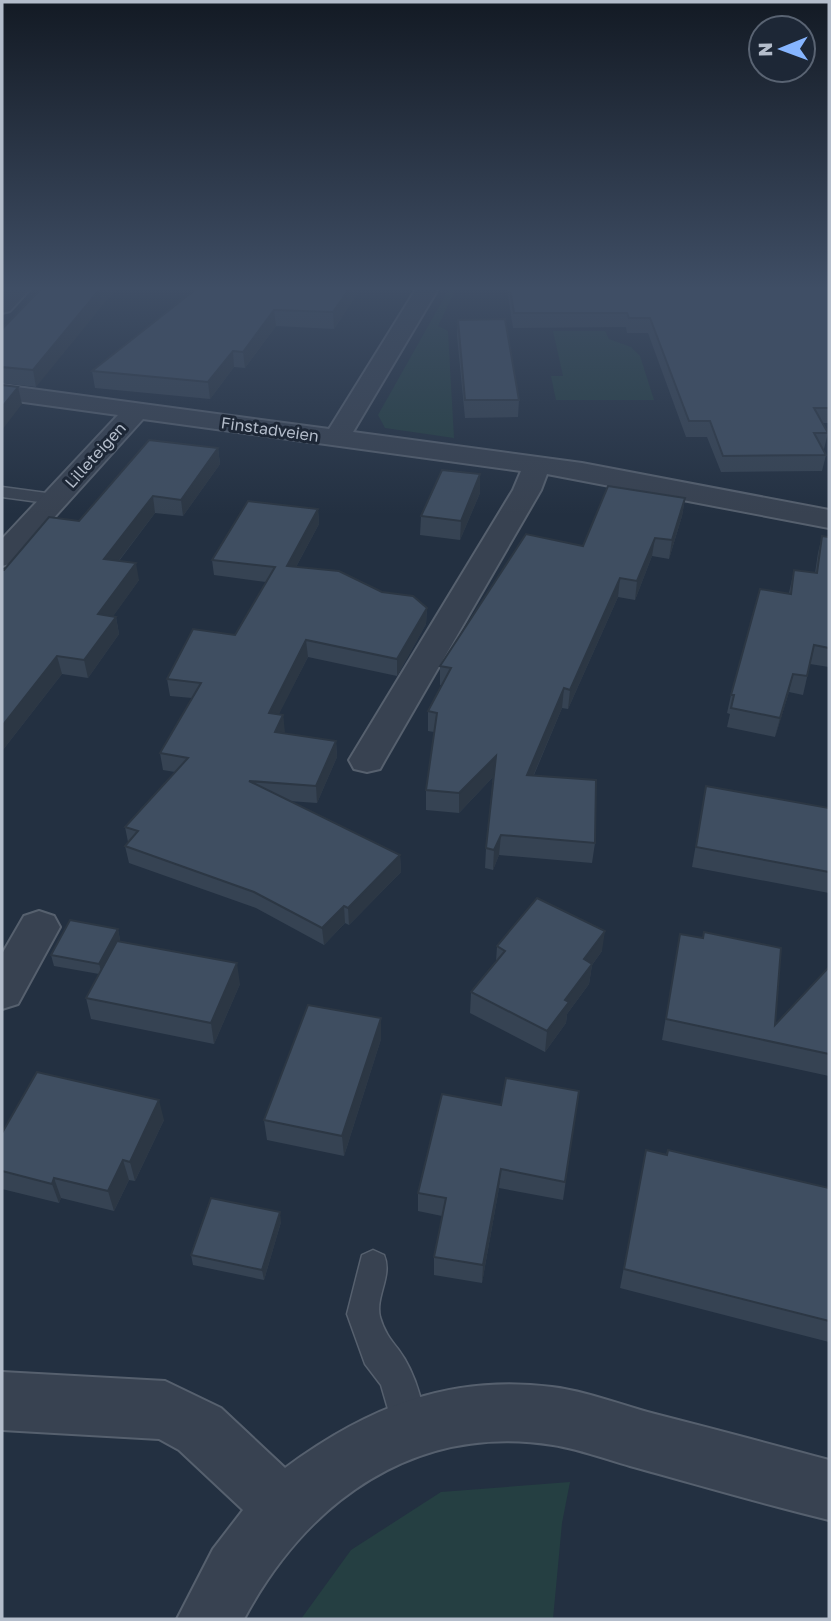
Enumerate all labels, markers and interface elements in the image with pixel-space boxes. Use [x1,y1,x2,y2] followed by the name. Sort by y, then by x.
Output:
[747,14,817,84] north arrow
[753,42,776,57] text: N
[220,412,320,446] street label: Finstadveien
[60,418,130,492] street label: Lilleteigen

